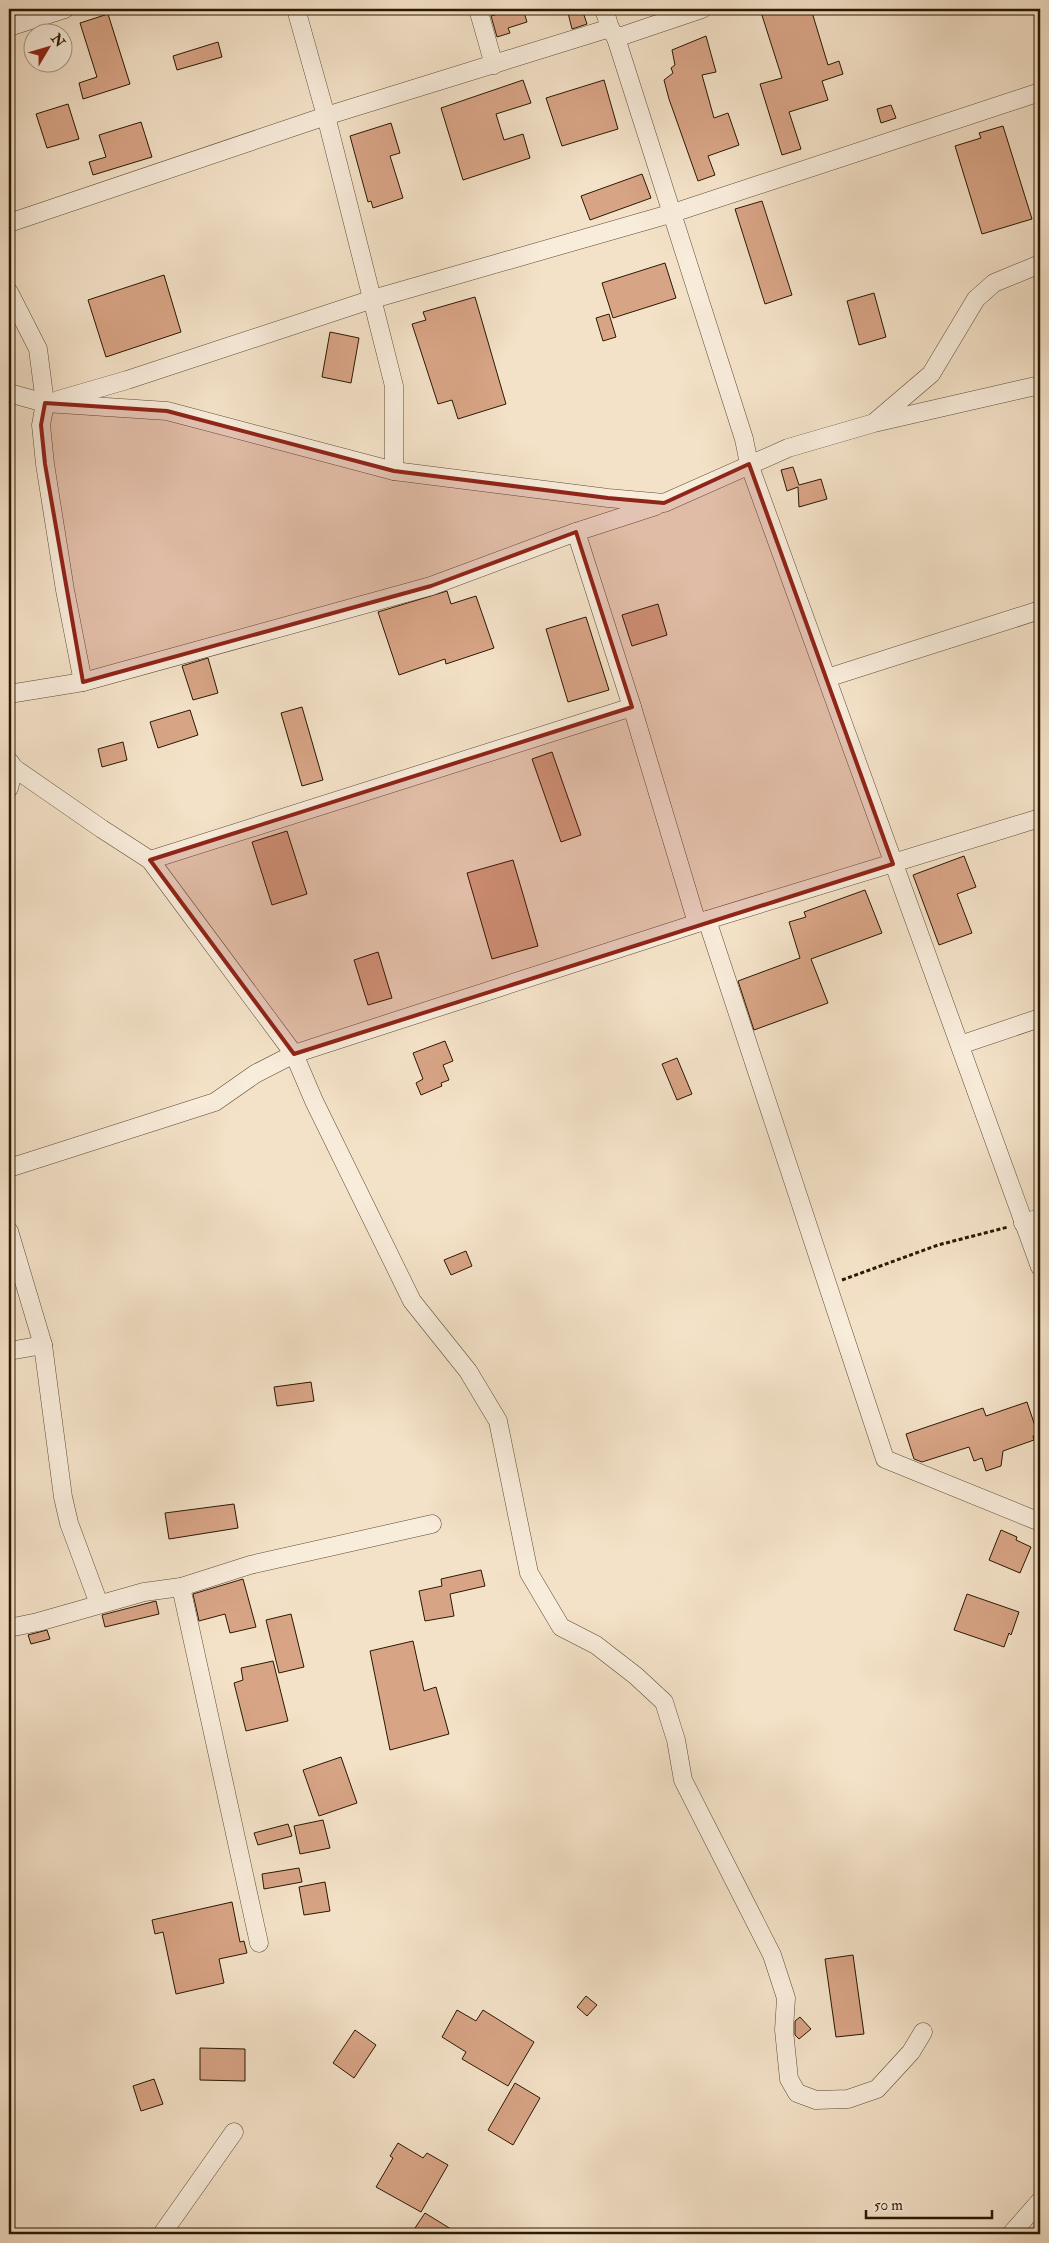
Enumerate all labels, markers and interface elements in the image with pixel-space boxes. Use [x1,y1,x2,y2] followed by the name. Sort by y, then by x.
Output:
[22,22,72,72] north arrow
[47,29,69,51] text: N
[866,2188,993,2220] scale bar
[874,2196,903,2215] text: 50 m

